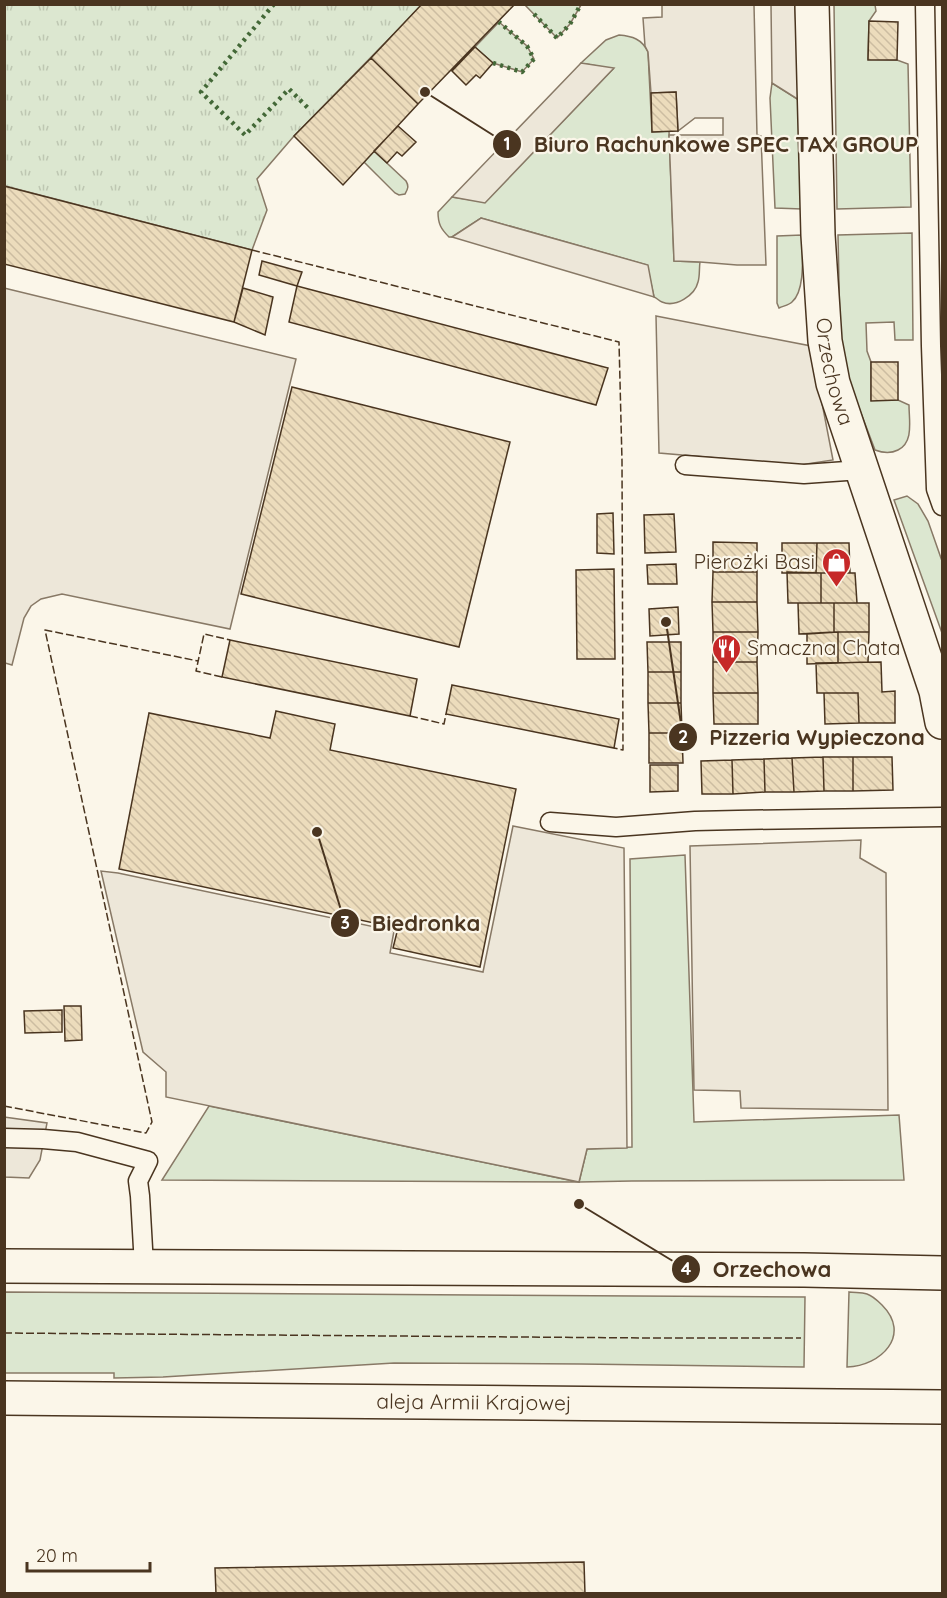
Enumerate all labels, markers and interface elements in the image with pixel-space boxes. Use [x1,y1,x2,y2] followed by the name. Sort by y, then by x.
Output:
[492,124,930,164] callout: Biuro Rachunkowe SPEC TAX GROUP
[534,130,918,158] text: Biuro Rachunkowe SPEC TAX GROUP
[503,132,511,155] text: 1
[811,317,860,429] street label: Orzechowa
[820,546,852,588] shop icon: Pierożki Basi
[694,548,815,574] place label: Pierożki Basi
[710,632,742,674] restaurant icon: Smaczna Chata
[747,634,900,660] place label: Smaczna Chata
[668,717,937,757] callout: Pizzeria Wypieczona
[709,723,925,751] text: Pizzeria Wypieczona
[678,725,688,748] text: 2
[330,903,492,943] callout: Biedronka
[372,909,480,937] text: Biedronka
[340,911,350,934] text: 3
[671,1249,843,1289] callout: Orzechowa
[713,1255,831,1283] text: Orzechowa
[681,1257,692,1280] text: 4
[376,1388,572,1415] street label: aleja Armii Krajowej
[27,1535,150,1573] scale bar
[36,1544,78,1567] text: 20 m

